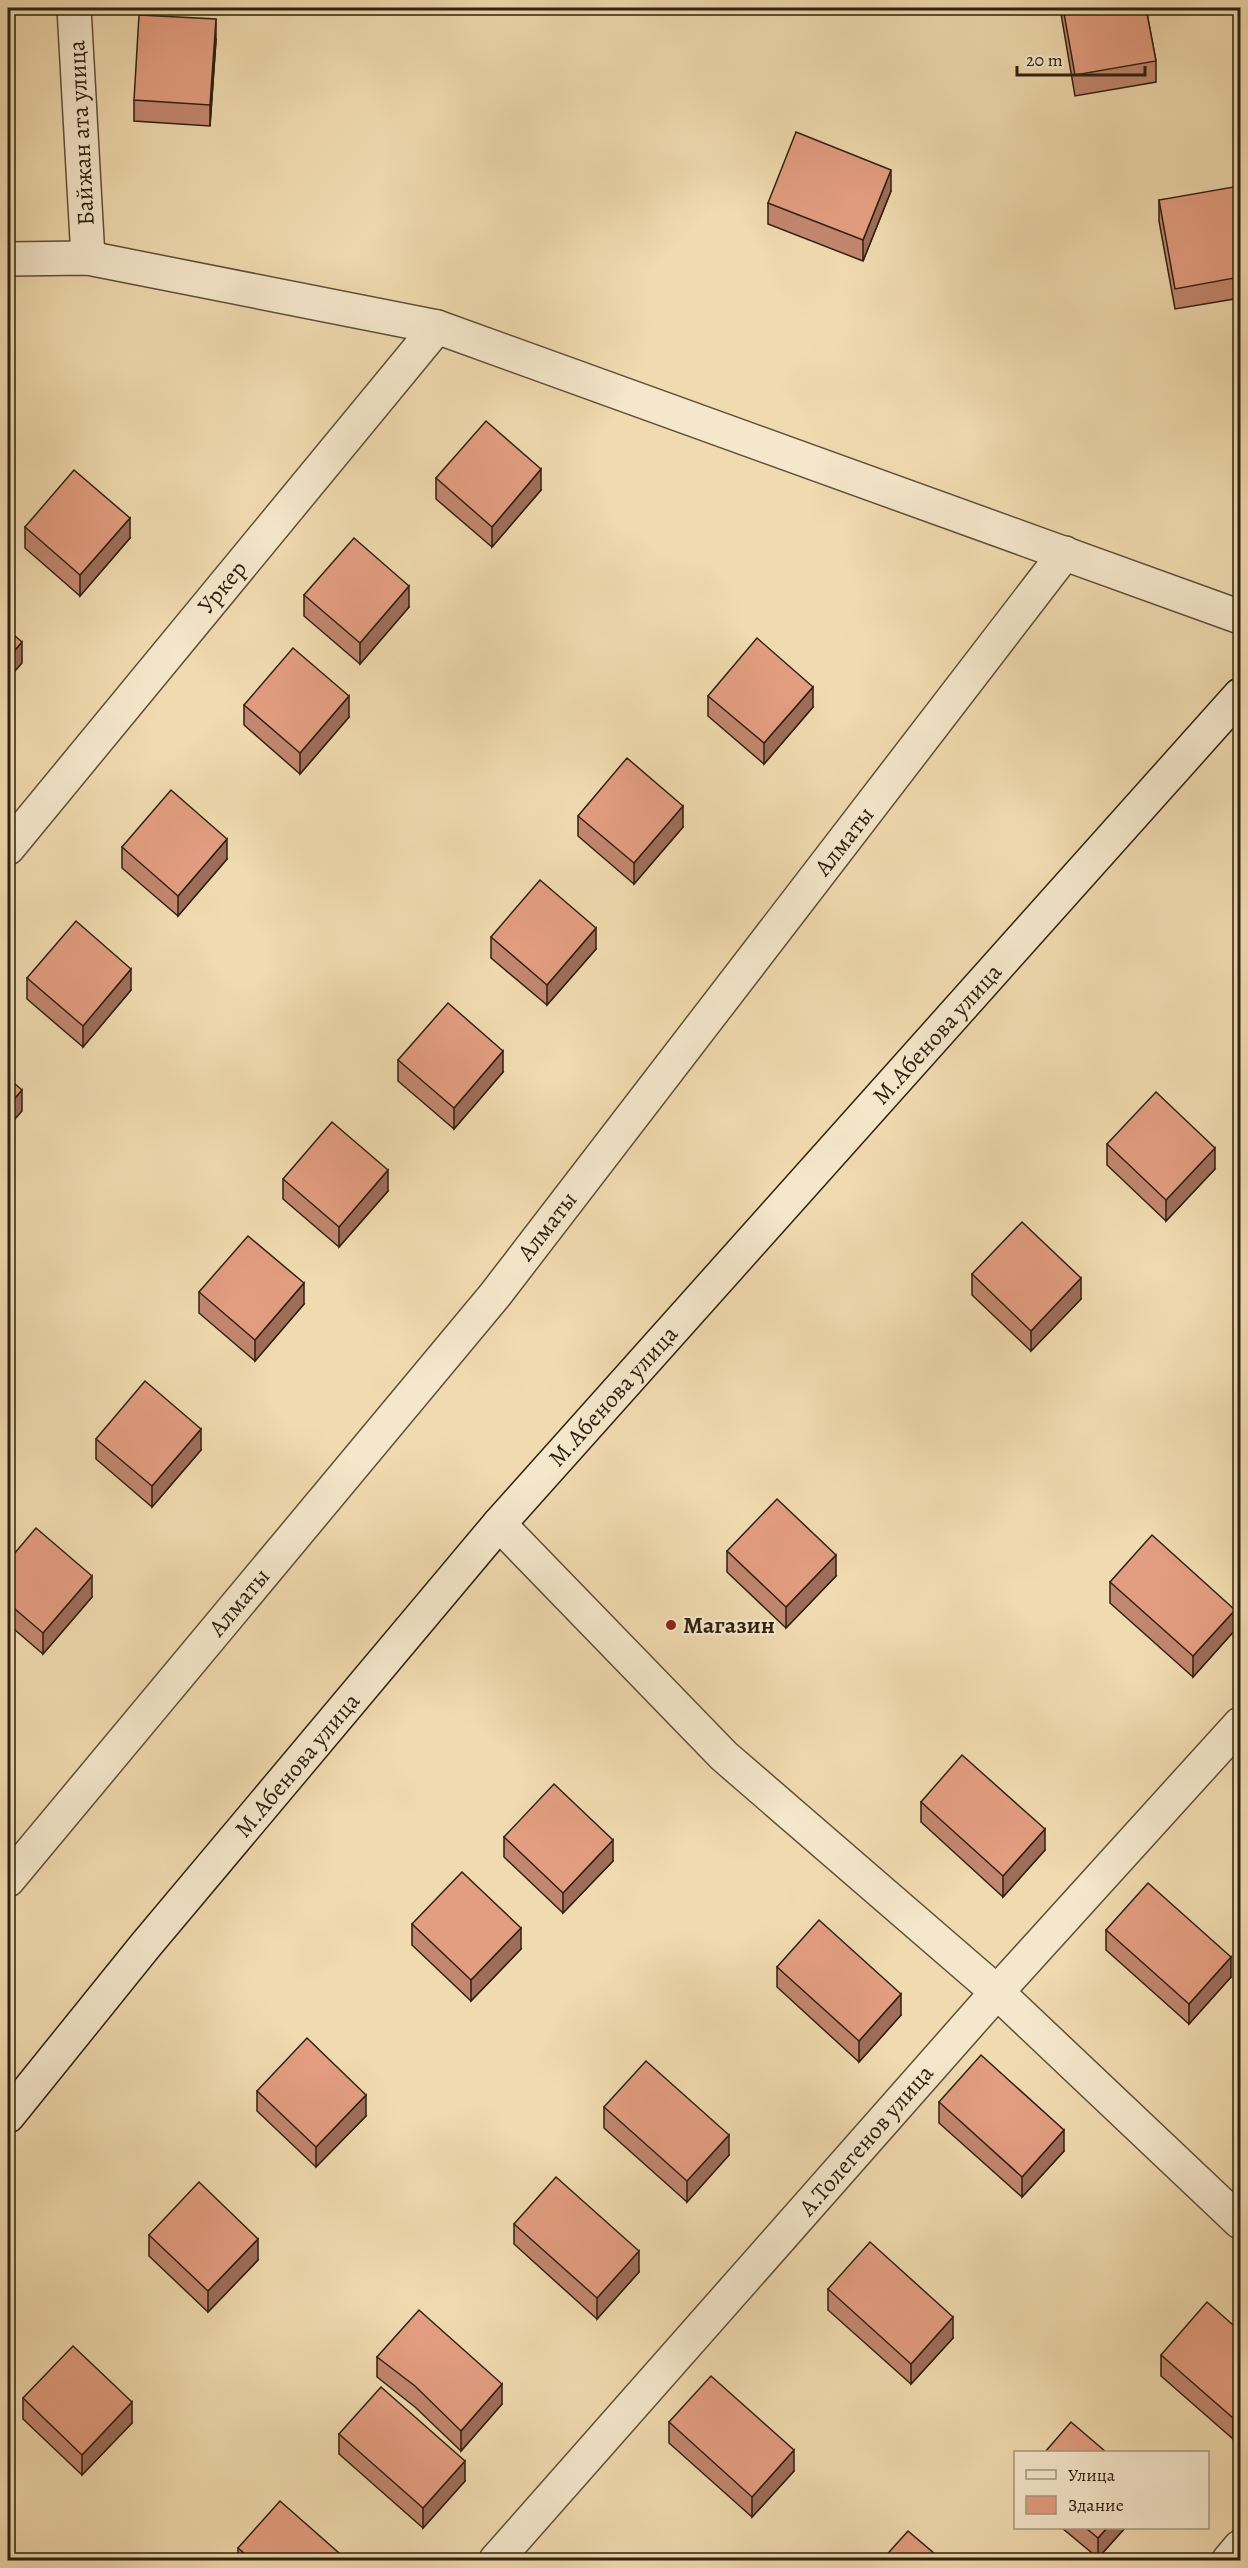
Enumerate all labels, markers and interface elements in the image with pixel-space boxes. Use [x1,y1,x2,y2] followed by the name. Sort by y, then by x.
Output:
[60,39,102,227] street label: Байжан ата улица
[1017,39,1144,77] scale bar
[1026,48,1063,72] text: 20 m
[190,553,254,621] street label: Уркер
[806,800,881,883] street label: Алматы
[865,957,1009,1111] street label: М.Абенова улица
[509,1185,584,1268] street label: Алматы
[541,1319,685,1473] street label: М.Абенова улица
[200,1561,277,1644] street label: Алматы
[683,1609,775,1641] place label: Магазин
[664,1618,678,1632] marker: Магазин
[227,1686,367,1844] street label: М.Абенова улица
[791,2058,941,2223] street label: А.Толегенов улица
[1014,2451,1209,2529] legend
[1068,2463,1116,2487] text: Улица
[1068,2493,1124,2517] text: Здание

